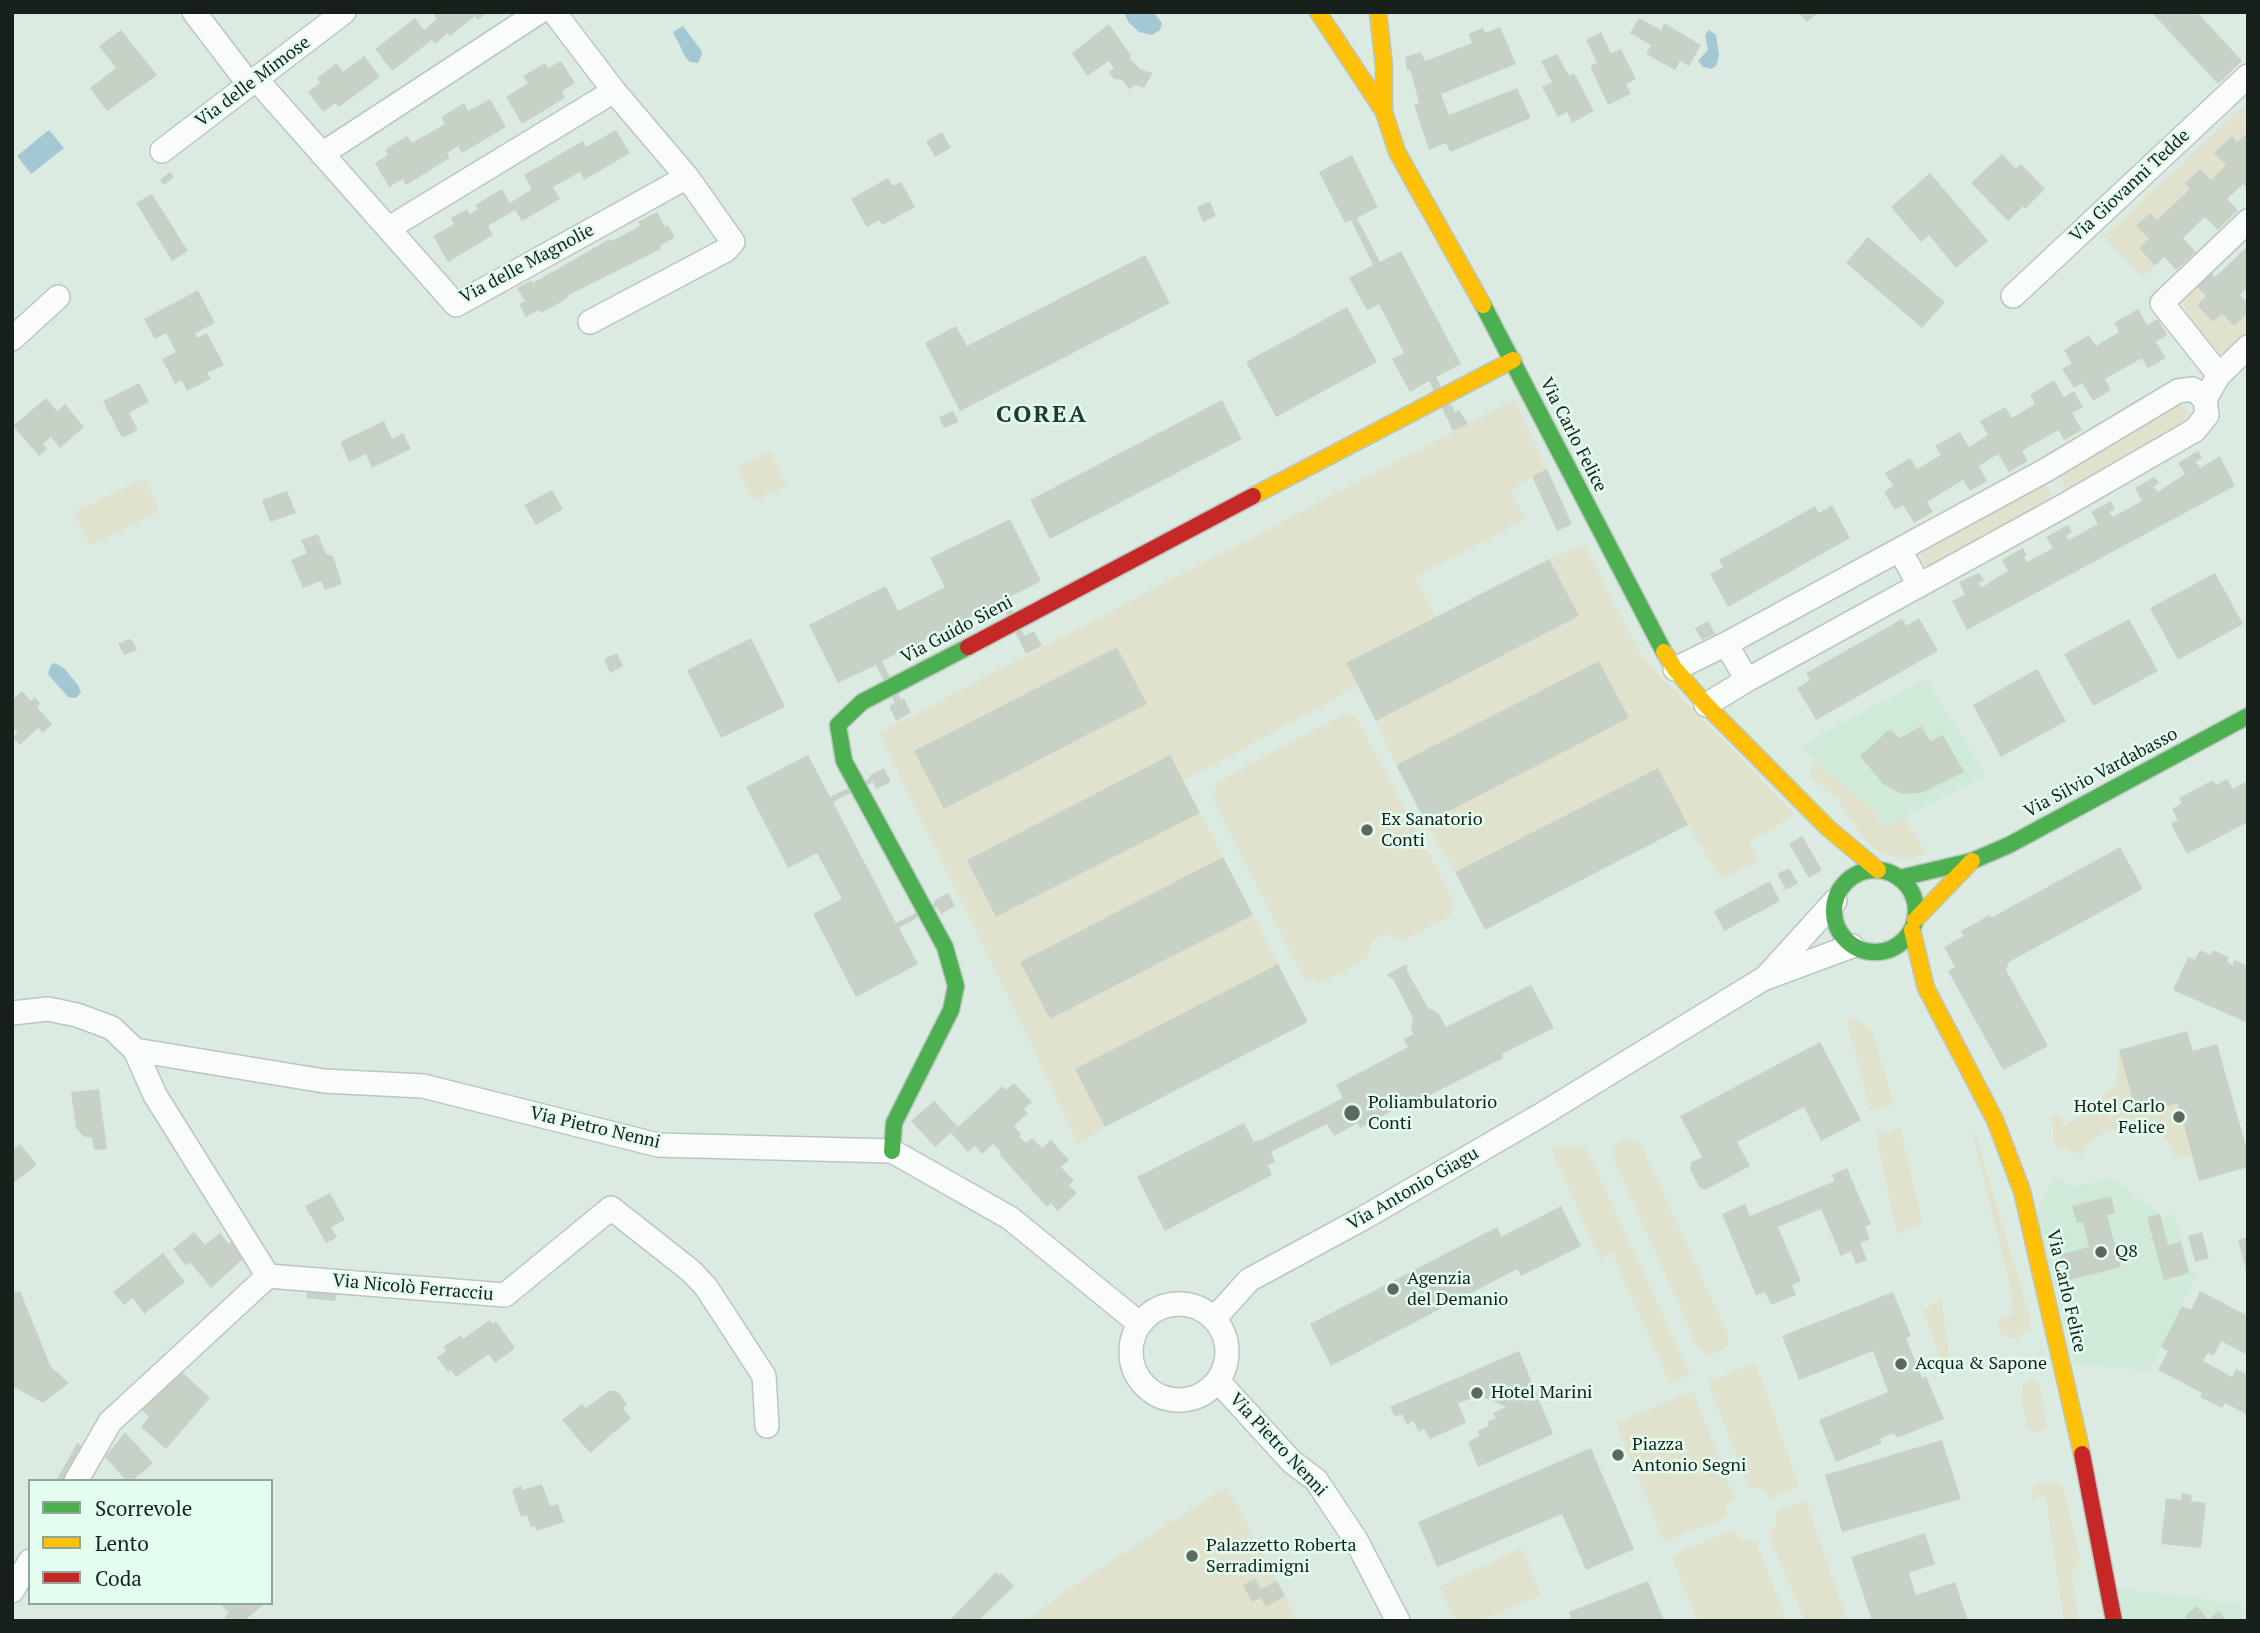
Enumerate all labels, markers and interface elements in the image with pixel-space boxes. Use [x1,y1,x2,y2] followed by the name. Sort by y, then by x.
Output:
[191,32,315,132] street label: Via delle Mimose
[2066,125,2194,247] street label: Via Giovanni Tedde
[456,219,598,309] street label: Via delle Magnolie
[1535,374,1611,496] street label: Via Carlo Felice
[997,401,1087,429] district label: COREA
[897,591,1017,669] street label: Via Guido Sieni
[2020,723,2182,823] street label: Via Silvio Vardabasso
[1381,809,1483,852] place label: Ex Sanatorio Conti
[1359,822,1375,838] marker: Ex Sanatorio Conti
[1368,1092,1497,1134] place label: Poliambulatorio Conti
[2074,1096,2165,1138] place label: Hotel Carlo Felice
[528,1102,662,1154] street label: Via Pietro Nenni
[1342,1103,1362,1123] marker: Poliambulatorio Conti
[2171,1109,2187,1125] marker: Hotel Carlo Felice
[1344,1143,1482,1235] street label: Via Antonio Giagu
[2041,1228,2091,1354] street label: Via Carlo Felice
[2115,1241,2138,1263] place label: Q8
[2093,1244,2109,1260] marker: Q8
[1407,1268,1508,1310] place label: Agenzia del Demanio
[332,1270,494,1306] street label: Via Nicolò Ferracciu
[1385,1281,1401,1297] marker: Agenzia del Demanio
[1915,1353,2047,1375] place label: Acqua & Sapone
[1893,1356,1909,1372] marker: Acqua & Sapone
[1491,1382,1593,1404] place label: Hotel Marini
[1469,1385,1485,1401] marker: Hotel Marini
[1225,1389,1331,1501] street label: Via Pietro Nenni
[1632,1434,1746,1476] place label: Piazza Antonio Segni
[1610,1447,1626,1463] marker: Piazza Antonio Segni
[28,1479,273,1605] legend
[95,1494,192,1522] text: Scorrevole
[95,1529,149,1557] text: Lento
[1206,1535,1357,1578] place label: Palazzetto Roberta Serradimigni
[1184,1548,1200,1564] marker: Palazzetto Roberta Serradimigni
[95,1564,142,1592] text: Coda

